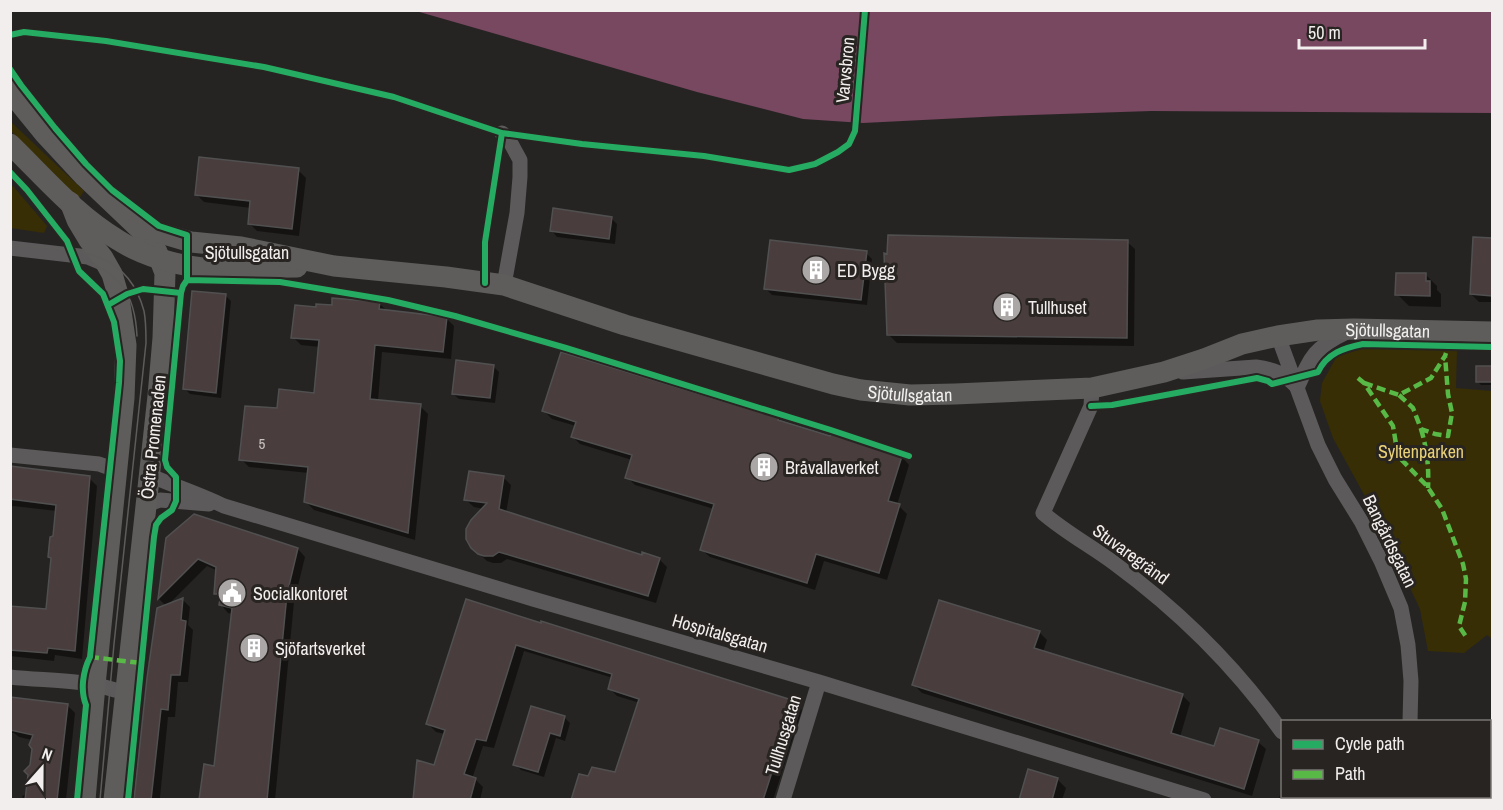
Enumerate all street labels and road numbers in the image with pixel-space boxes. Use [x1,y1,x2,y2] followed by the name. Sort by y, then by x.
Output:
[830,36,860,104] street label: Varvsbron
[205,240,289,265] street label: Sjötullsgatan
[1345,316,1430,343] street label: Sjötullsgatan
[134,374,172,500] street label: Östra Promenaden
[867,378,952,408] street label: Sjötullsgatan
[1357,491,1423,591] street label: Bangårdsgatan
[1088,518,1174,590] street label: Stuvaregränd
[669,607,771,659] street label: Hospitalsgatan
[759,692,807,778] street label: Tullhusgatan

